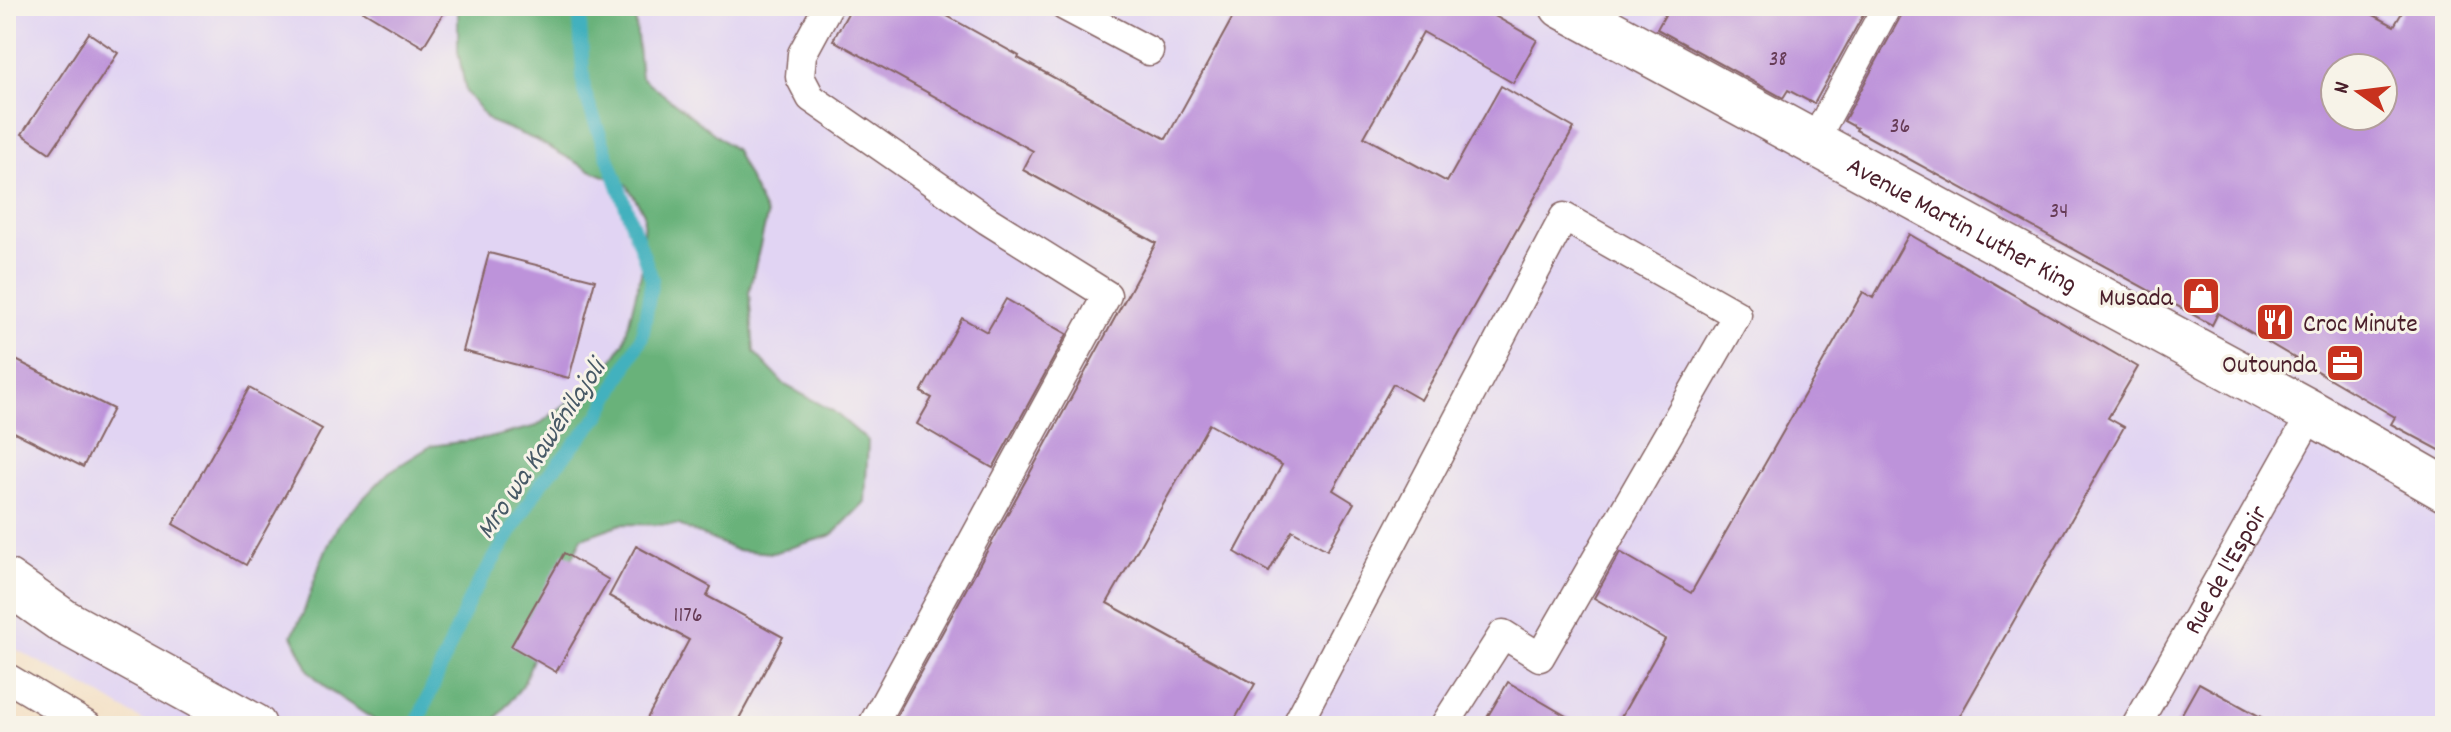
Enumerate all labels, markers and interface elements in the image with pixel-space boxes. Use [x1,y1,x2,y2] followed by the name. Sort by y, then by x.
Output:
[1769,45,1787,76] house number: 38
[2319,52,2399,132] north arrow
[2327,79,2359,97] text: N
[1890,112,1910,143] house number: 36
[1839,149,2083,304] street label: Avenue Martin Luther King
[2050,197,2068,228] house number: 34
[2180,275,2222,317] shop icon: Musada
[2099,281,2174,318] place label: Musada
[2254,301,2296,343] restaurant icon: Croc Minute
[2303,307,2418,344] place label: Croc Minute
[2324,342,2366,384] office icon: Outounda
[2222,348,2318,385] place label: Outounda
[468,350,620,549] water label: Mro wa Kawénilajoli
[2176,499,2279,642] street label: Rue de l'Espoir
[674,601,702,632] house number: 1176

